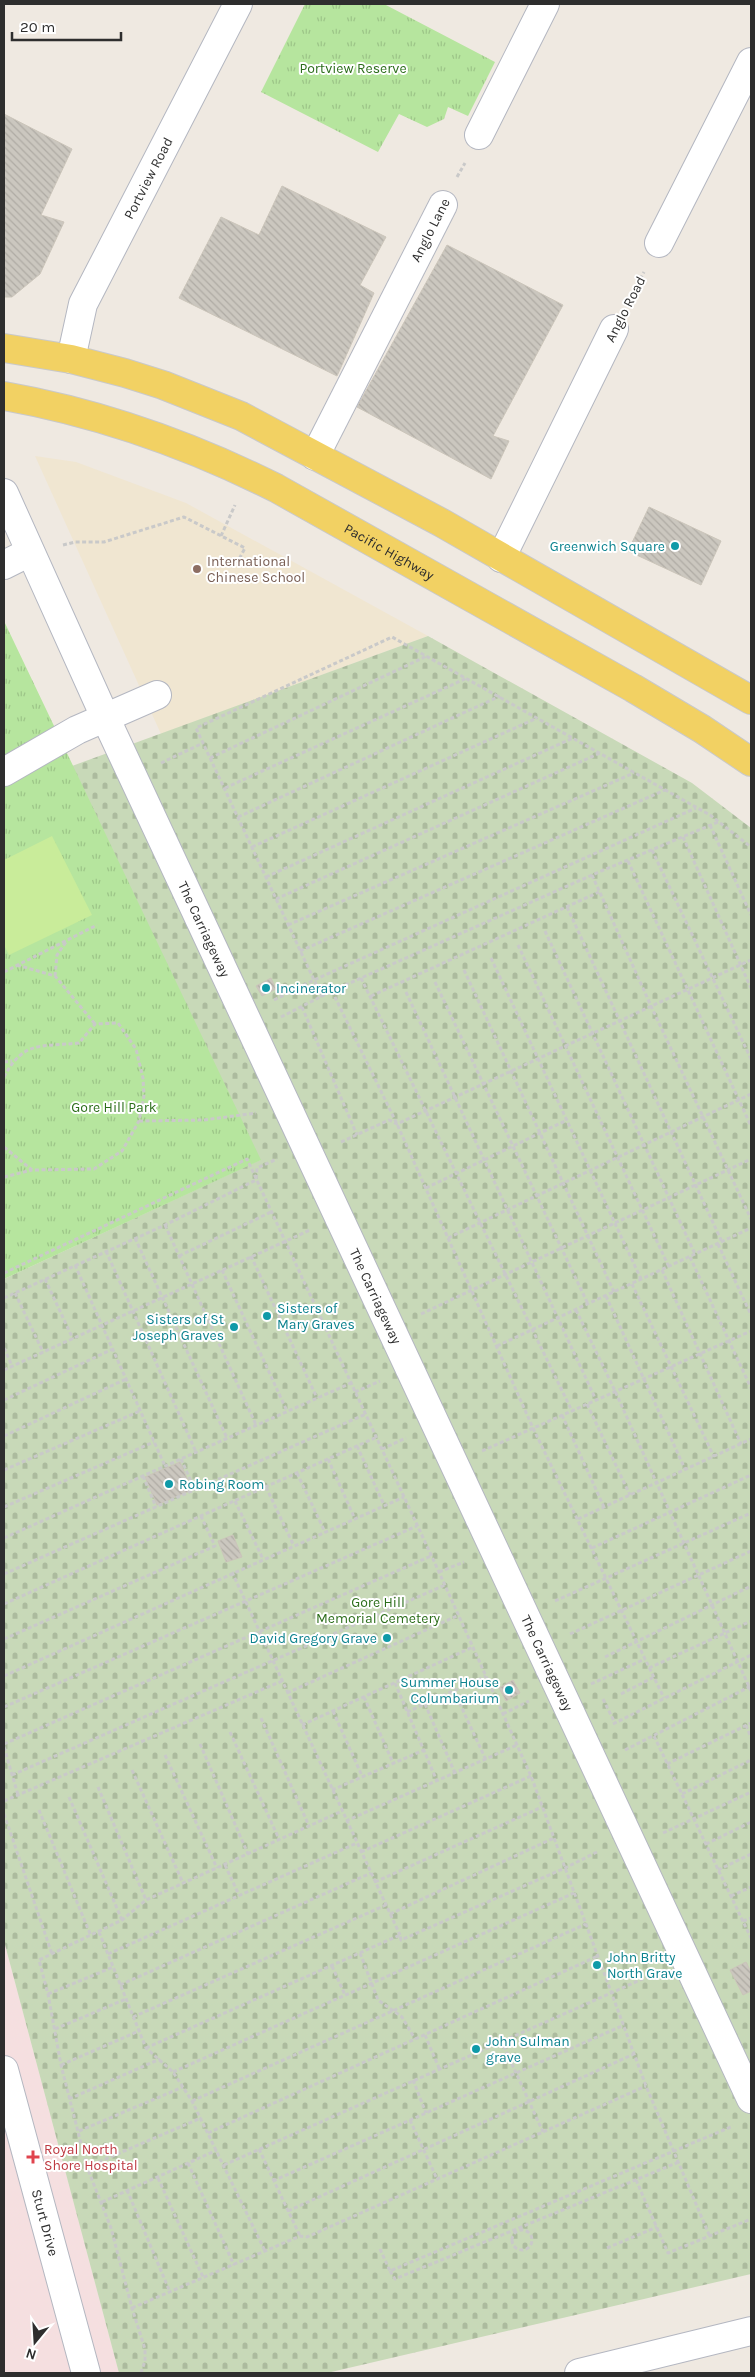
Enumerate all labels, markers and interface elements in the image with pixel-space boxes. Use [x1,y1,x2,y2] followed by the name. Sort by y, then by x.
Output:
[12,10,121,42] scale bar
[20,18,55,36] text: 20 m
[299,60,407,77] park label: Portview Reserve
[120,134,177,222] street label: Portview Road
[407,196,454,265] street label: Anglo Lane
[602,274,649,345] street label: Anglo Road
[341,520,438,584] street label: Pacific Highway
[550,538,665,555] place label: Greenwich Square
[669,540,681,552] marker: Greenwich Square
[207,553,305,586] place label: International Chinese School
[191,563,203,575] marker: International Chinese School
[174,879,234,981] street label: The Carriageway
[276,980,347,997] place label: Incinerator
[260,982,272,994] marker: Incinerator
[71,1099,157,1116] park label: Gore Hill Park
[346,1246,405,1347] street label: The Carriageway
[277,1300,355,1333] place label: Sisters of Mary Graves
[261,1310,273,1322] marker: Sisters of Mary Graves
[133,1311,224,1344] place label: Sisters of St Joseph Graves
[228,1321,240,1333] marker: Sisters of St Joseph Graves
[179,1476,264,1493] place label: Robing Room
[163,1478,175,1490] marker: Robing Room
[316,1594,441,1627] park label: Gore Hill Memorial Cemetery
[517,1613,577,1714] street label: The Carriageway
[249,1630,377,1647] place label: David Gregory Grave
[381,1632,393,1644] marker: David Gregory Grave
[400,1674,499,1707] place label: Summer House Columbarium
[503,1684,515,1696] marker: Summer House Columbarium
[607,1949,682,1982] place label: John Britty North Grave
[591,1959,603,1971] marker: John Britty North Grave
[486,2033,570,2066] place label: John Sulman grave
[470,2043,482,2055] marker: John Sulman grave
[44,2141,138,2174] place label: Royal North Shore Hospital
[26,2150,40,2164] marker: Royal North Shore Hospital
[28,2187,62,2258] street label: Sturt Drive
[10,2317,60,2367] north arrow
[24,2344,39,2364] text: N

